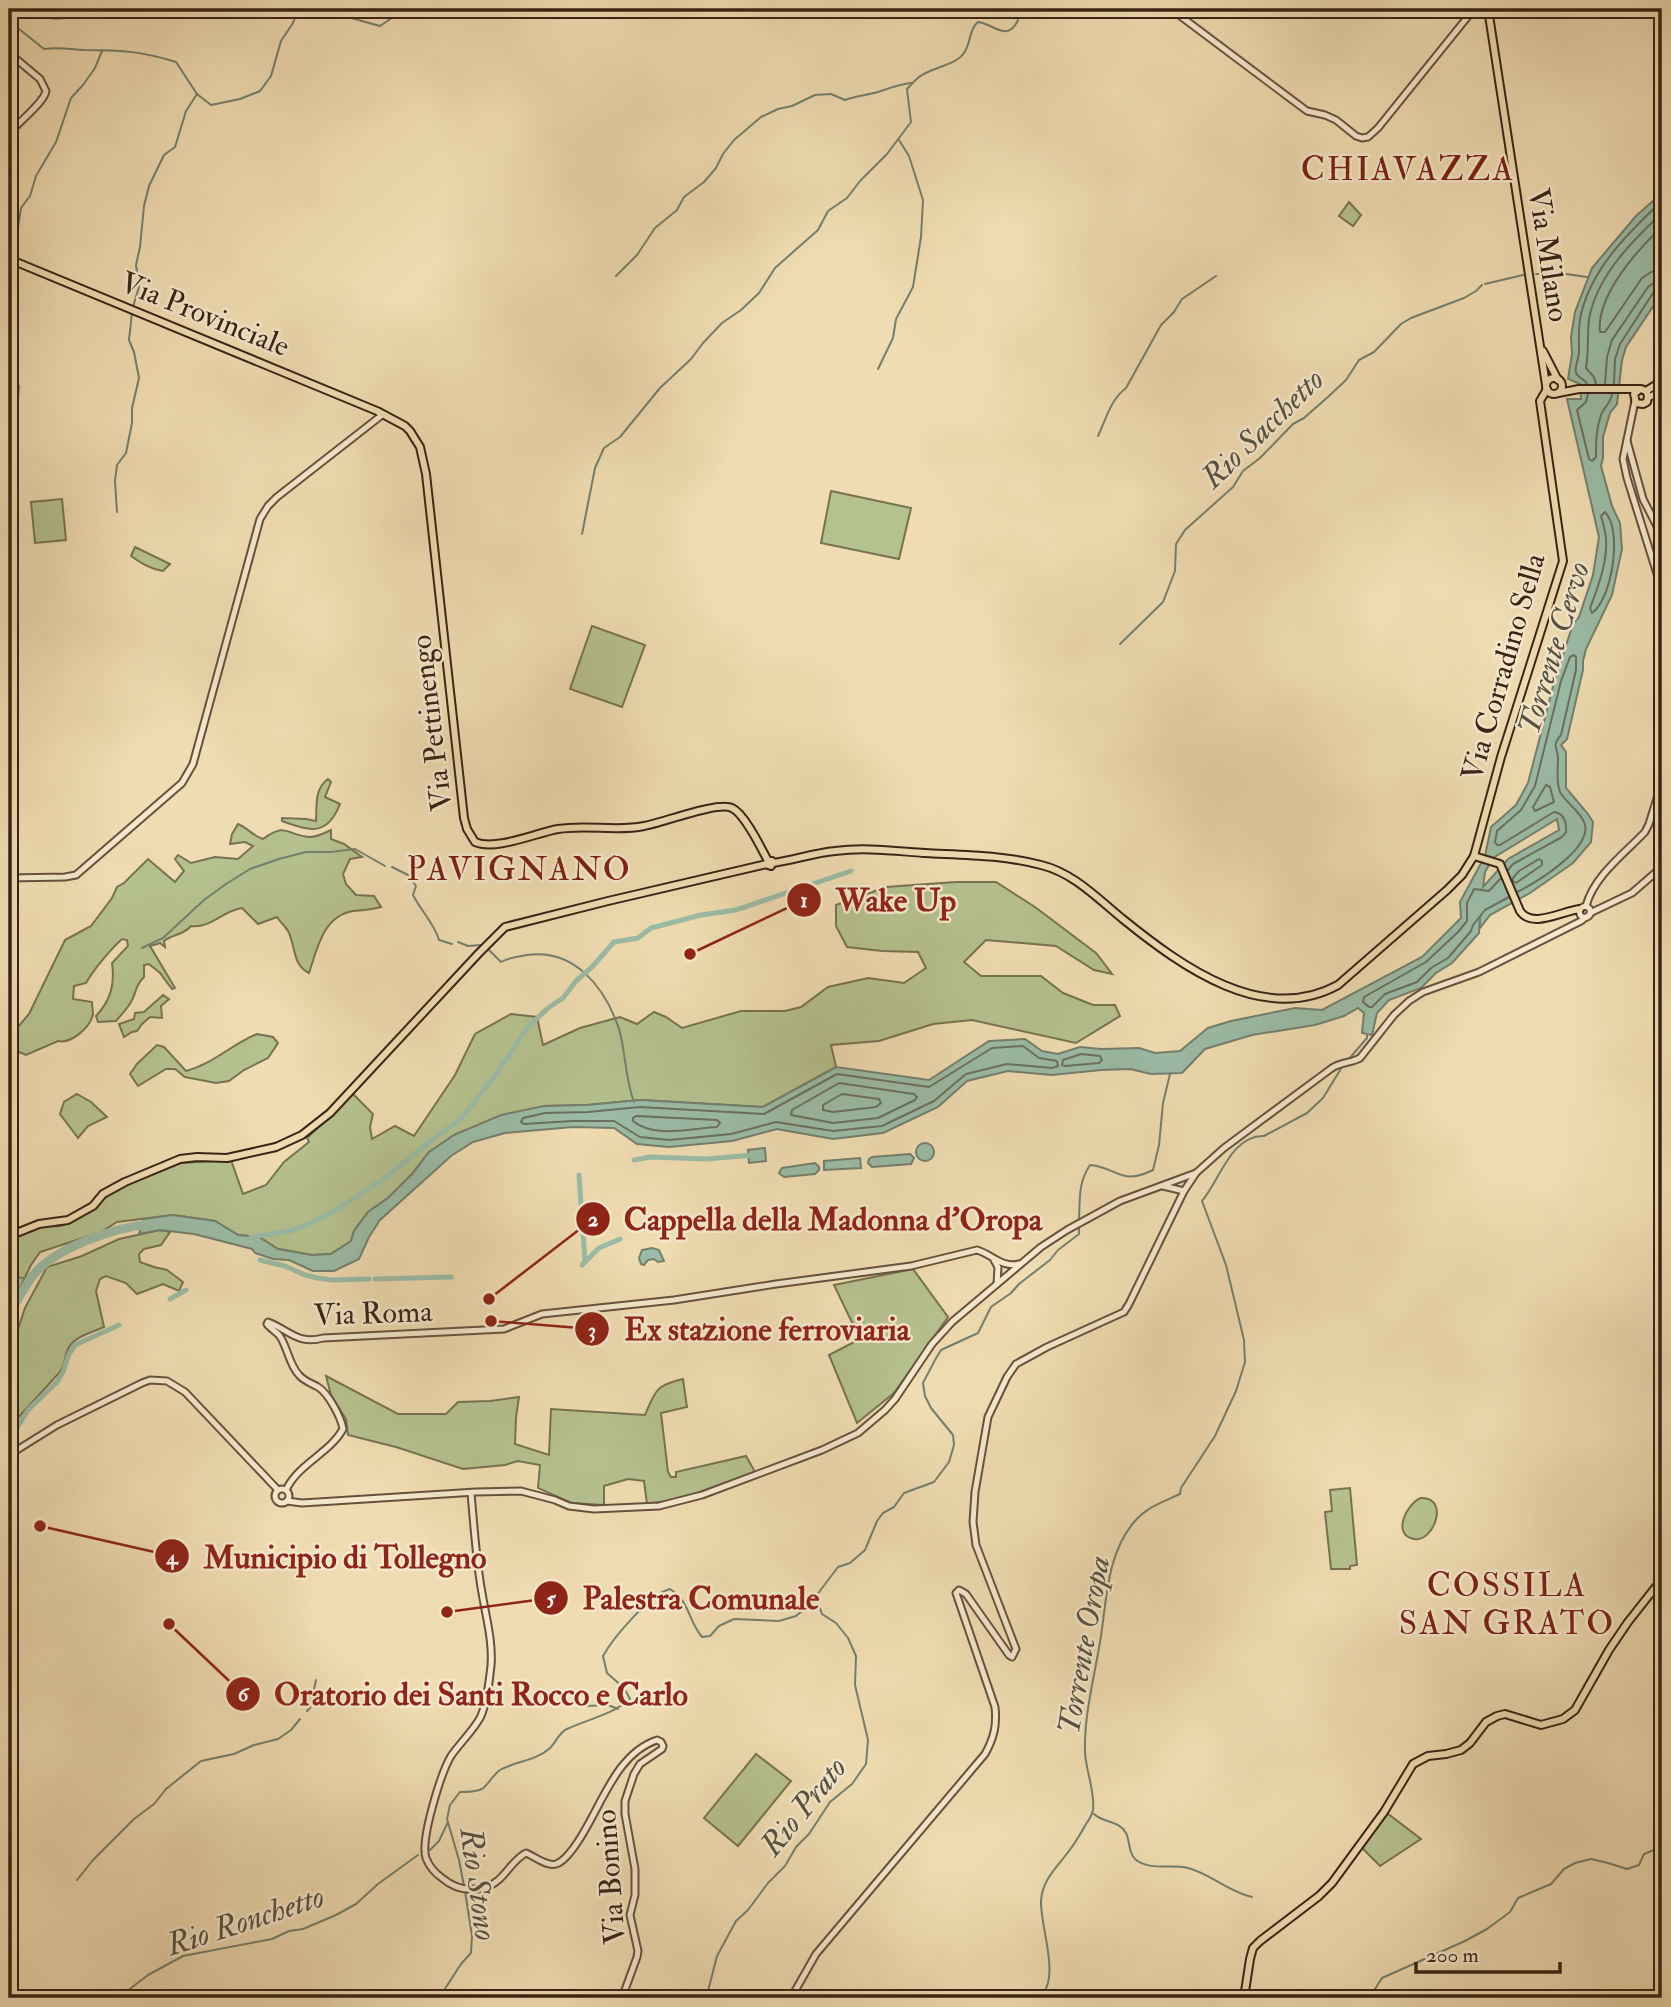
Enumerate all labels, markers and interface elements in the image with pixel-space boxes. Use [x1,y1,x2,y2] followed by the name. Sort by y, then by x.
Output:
[1301,149,1515,190] district label: CHIAVAZZA
[1520,186,1577,324] street label: Via Milano
[115,264,295,365] street label: Via Provinciale
[1192,360,1333,498] water label: Rio Sacchetto
[1453,549,1554,785] street label: Via Corradino Sella
[1509,557,1599,739] water label: Torrente Cervo
[402,633,461,813] street label: Via Pettinengo
[406,849,632,890] district label: PAVIGNANO
[786,873,970,926] callout: Wake Up
[835,881,956,921] text: Wake Up
[800,887,808,914] text: 1
[575,1192,1057,1245] callout: Cappella della Madonna d'Oropa
[624,1200,1043,1240] text: Cappella della Madonna d'Oropa
[588,1206,599,1233] text: 2
[313,1293,434,1334] street label: Via Roma
[575,1303,924,1356] callout: Ex stazione ferroviaria
[624,1310,911,1350] text: Ex stazione ferroviaria
[588,1317,596,1344] text: 3
[154,1530,500,1583] callout: Municipio di Tollegno
[203,1538,486,1578] text: Municipio di Tollegno
[165,1544,179,1571] text: 4
[1049,1553,1119,1737] water label: Torrente Oropa
[1399,1565,1615,1644] district label: COSSILA SAN GRATO
[534,1571,834,1624] callout: Palestra Comunale
[583,1579,820,1619] text: Palestra Comunale
[546,1585,556,1612] text: 5
[225,1667,702,1720] callout: Oratorio dei Santi Rocco e Carlo
[274,1675,688,1715] text: Oratorio dei Santi Rocco e Carlo
[238,1681,250,1708] text: 6
[751,1749,856,1865] water label: Rio Prato
[587,1808,634,1946] street label: Via Bonino
[450,1824,506,1943] water label: Rio Stono
[161,1877,329,1965] water label: Rio Ronchetto
[1416,1930,1559,1974] scale bar
[1426,1942,1479,1969] text: 200 m

